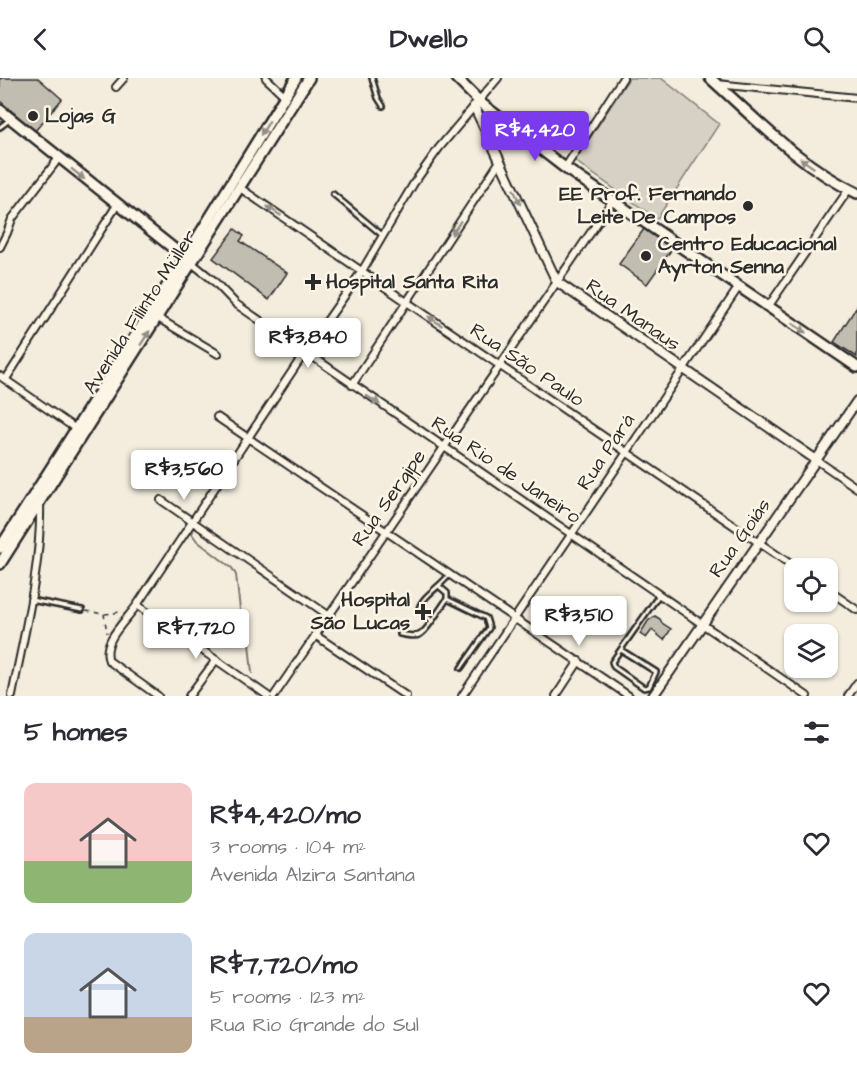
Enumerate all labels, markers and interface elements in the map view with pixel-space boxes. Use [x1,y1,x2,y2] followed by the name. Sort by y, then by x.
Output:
[390,20,467,58] text: Dwello
[24,23,57,56] icon: back
[800,23,833,56] icon: search
[45,102,116,130] place label: Lojas G
[26,109,40,123] marker: Lojas G
[480,111,590,162] pin: R$4,420
[495,116,575,144] text: R$4,420
[260,119,271,136] one-way arrow
[799,158,815,169] one-way arrow
[70,167,86,180] one-way arrow
[559,180,737,231] place label: EE Prof. Fernando Leite De Campos
[512,188,521,205] one-way arrow
[741,199,755,213] marker: EE Prof. Fernando Leite De Campos
[266,205,282,217] one-way arrow
[451,220,462,236] one-way arrow
[76,224,204,400] street label: Avenida Filinto Müller
[658,230,837,282] place label: Centro Educacional Ayrton Senna
[639,249,653,263] marker: Centro Educacional Ayrton Senna
[326,268,499,296] place label: Hospital Santa Rita
[580,272,686,358] street label: Rua Manaus
[304,273,322,291] marker: Hospital Santa Rita
[427,315,443,327] one-way arrow
[464,316,590,414] street label: Rua São Paulo
[253,318,363,369] pin: R$3,840
[269,323,347,351] text: R$3,840
[791,323,807,334] one-way arrow
[139,330,150,346] one-way arrow
[364,394,380,406] one-way arrow
[570,408,642,496] street label: Rua Pará
[426,409,586,531] street label: Rua Rio de Janeiro
[345,444,434,553] street label: Rua Sergipe
[129,450,239,501] pin: R$3,560
[145,455,223,483] text: R$3,560
[702,493,778,583] street label: Rua Goiás
[784,558,838,678] map controls
[784,558,838,612] button: locate
[310,586,410,637] place label: Hospital São Lucas
[524,596,634,647] pin: R$3,510
[545,601,613,629] text: R$3,510
[414,603,432,621] marker: Hospital São Lucas
[141,609,251,660] pin: R$7,720
[157,614,235,642] text: R$7,720
[784,624,838,678] button: layers
[24,714,128,750] text: 5 homes
[800,716,833,749] icon: filters
[210,797,361,833] text: R$4,420/mo
[72,807,144,879] icon: home
[800,827,833,860] icon: heart
[210,833,366,861] text: 3 rooms · 104 m²
[210,861,415,889] text: Avenida Alzira Santana
[210,947,358,983] text: R$7,720/mo
[72,957,144,1029] icon: home
[800,977,833,1010] icon: heart
[210,983,365,1011] text: 5 rooms · 123 m²
[210,1011,419,1039] text: Rua Rio Grande do Sul

